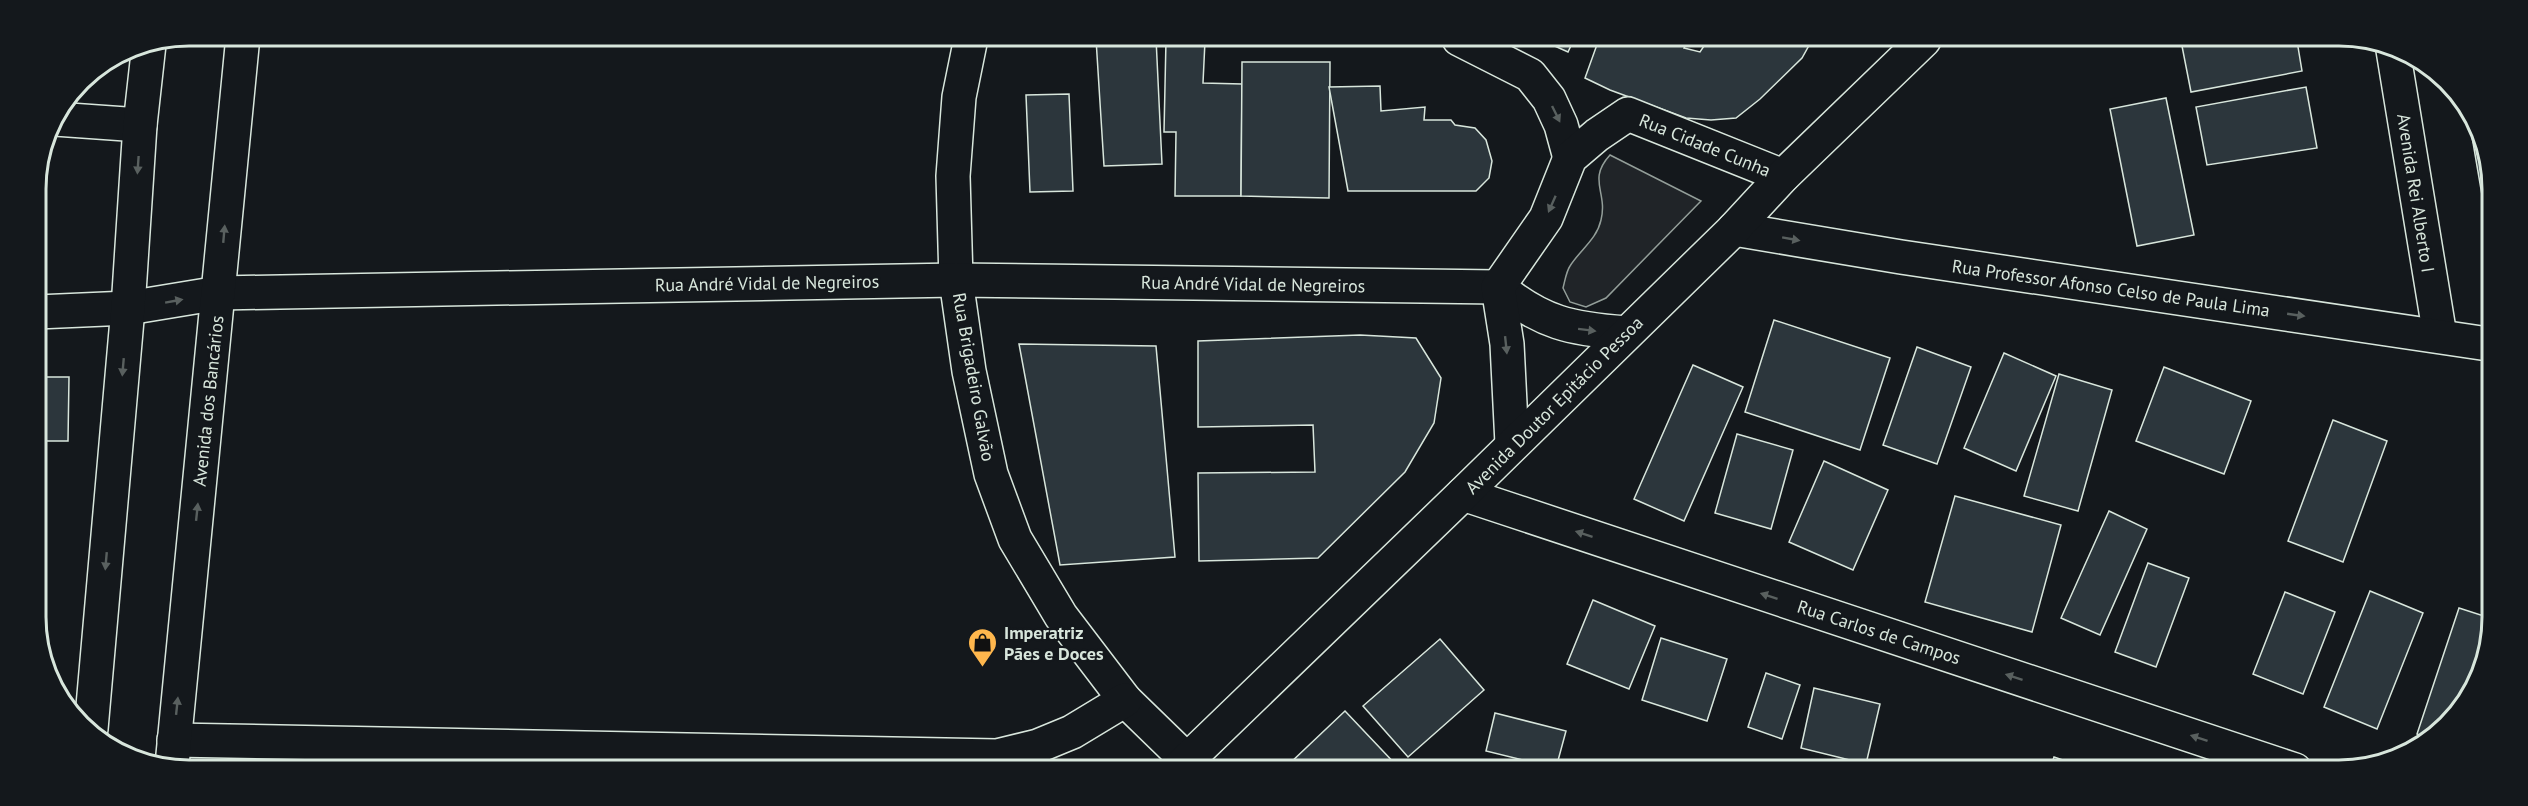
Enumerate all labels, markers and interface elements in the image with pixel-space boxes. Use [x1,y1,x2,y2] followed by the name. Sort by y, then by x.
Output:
[1551,105,1560,122] one-way arrow
[1636,108,1774,182] street label: Rua Cidade Cunha
[2392,112,2440,274] street label: Avenida Rei Alberto I
[133,155,142,174] one-way arrow
[1547,195,1557,213] one-way arrow
[219,225,229,244] one-way arrow
[1782,235,1801,244] one-way arrow
[1951,254,2271,322] street label: Rua Professor Afonso Celso de Paula Lima
[655,270,879,296] street label: Rua André Vidal de Negreiros
[1141,271,1365,297] street label: Rua André Vidal de Negreiros
[948,291,1000,463] street label: Rua Brigadeiro Galvão
[164,296,183,305] one-way arrow
[2286,310,2305,319] one-way arrow
[1460,311,1648,499] street label: Avenida Doutor Epitácio Pessoa
[188,314,228,488] street label: Avenida dos Bancários
[1578,325,1597,334] one-way arrow
[1501,336,1511,355] one-way arrow
[118,357,128,376] one-way arrow
[192,503,202,522] one-way arrow
[1575,529,1593,539] one-way arrow
[101,552,111,571] one-way arrow
[1760,590,1778,600] one-way arrow
[1794,595,1964,669] street label: Rua Carlos de Campos
[1004,621,1104,665] place label: Imperatriz Pães e Doces
[967,626,999,668] shop icon: Imperatriz Pães e Doces
[2005,671,2023,681] one-way arrow
[172,697,182,716] one-way arrow
[2190,733,2208,742] one-way arrow

